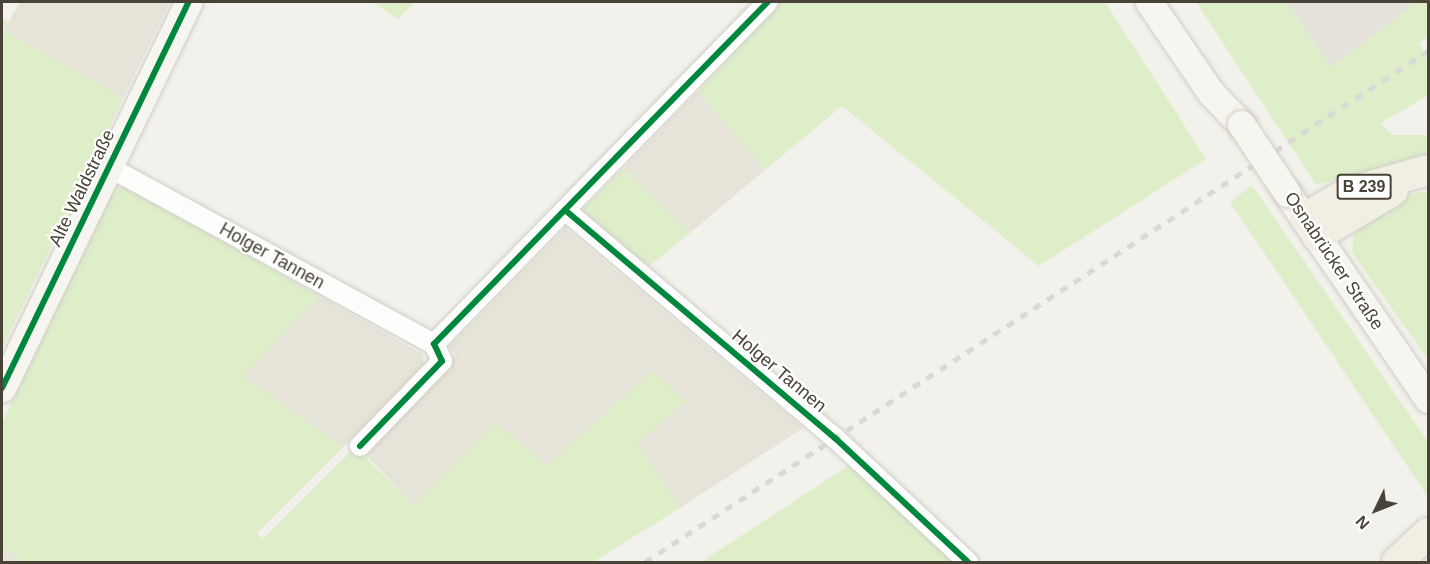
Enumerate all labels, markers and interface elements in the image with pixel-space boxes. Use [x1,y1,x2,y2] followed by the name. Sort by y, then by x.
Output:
[44,126,120,250] street label: Alte Waldstraße
[1336,174,1392,200] road number: B 239
[1280,188,1388,334] street label: Osnabrücker Straße
[216,218,328,294] street label: Holger Tannen
[727,325,831,417] street label: Holger Tannen
[1346,480,1406,540] north arrow
[1352,513,1373,533] text: N

